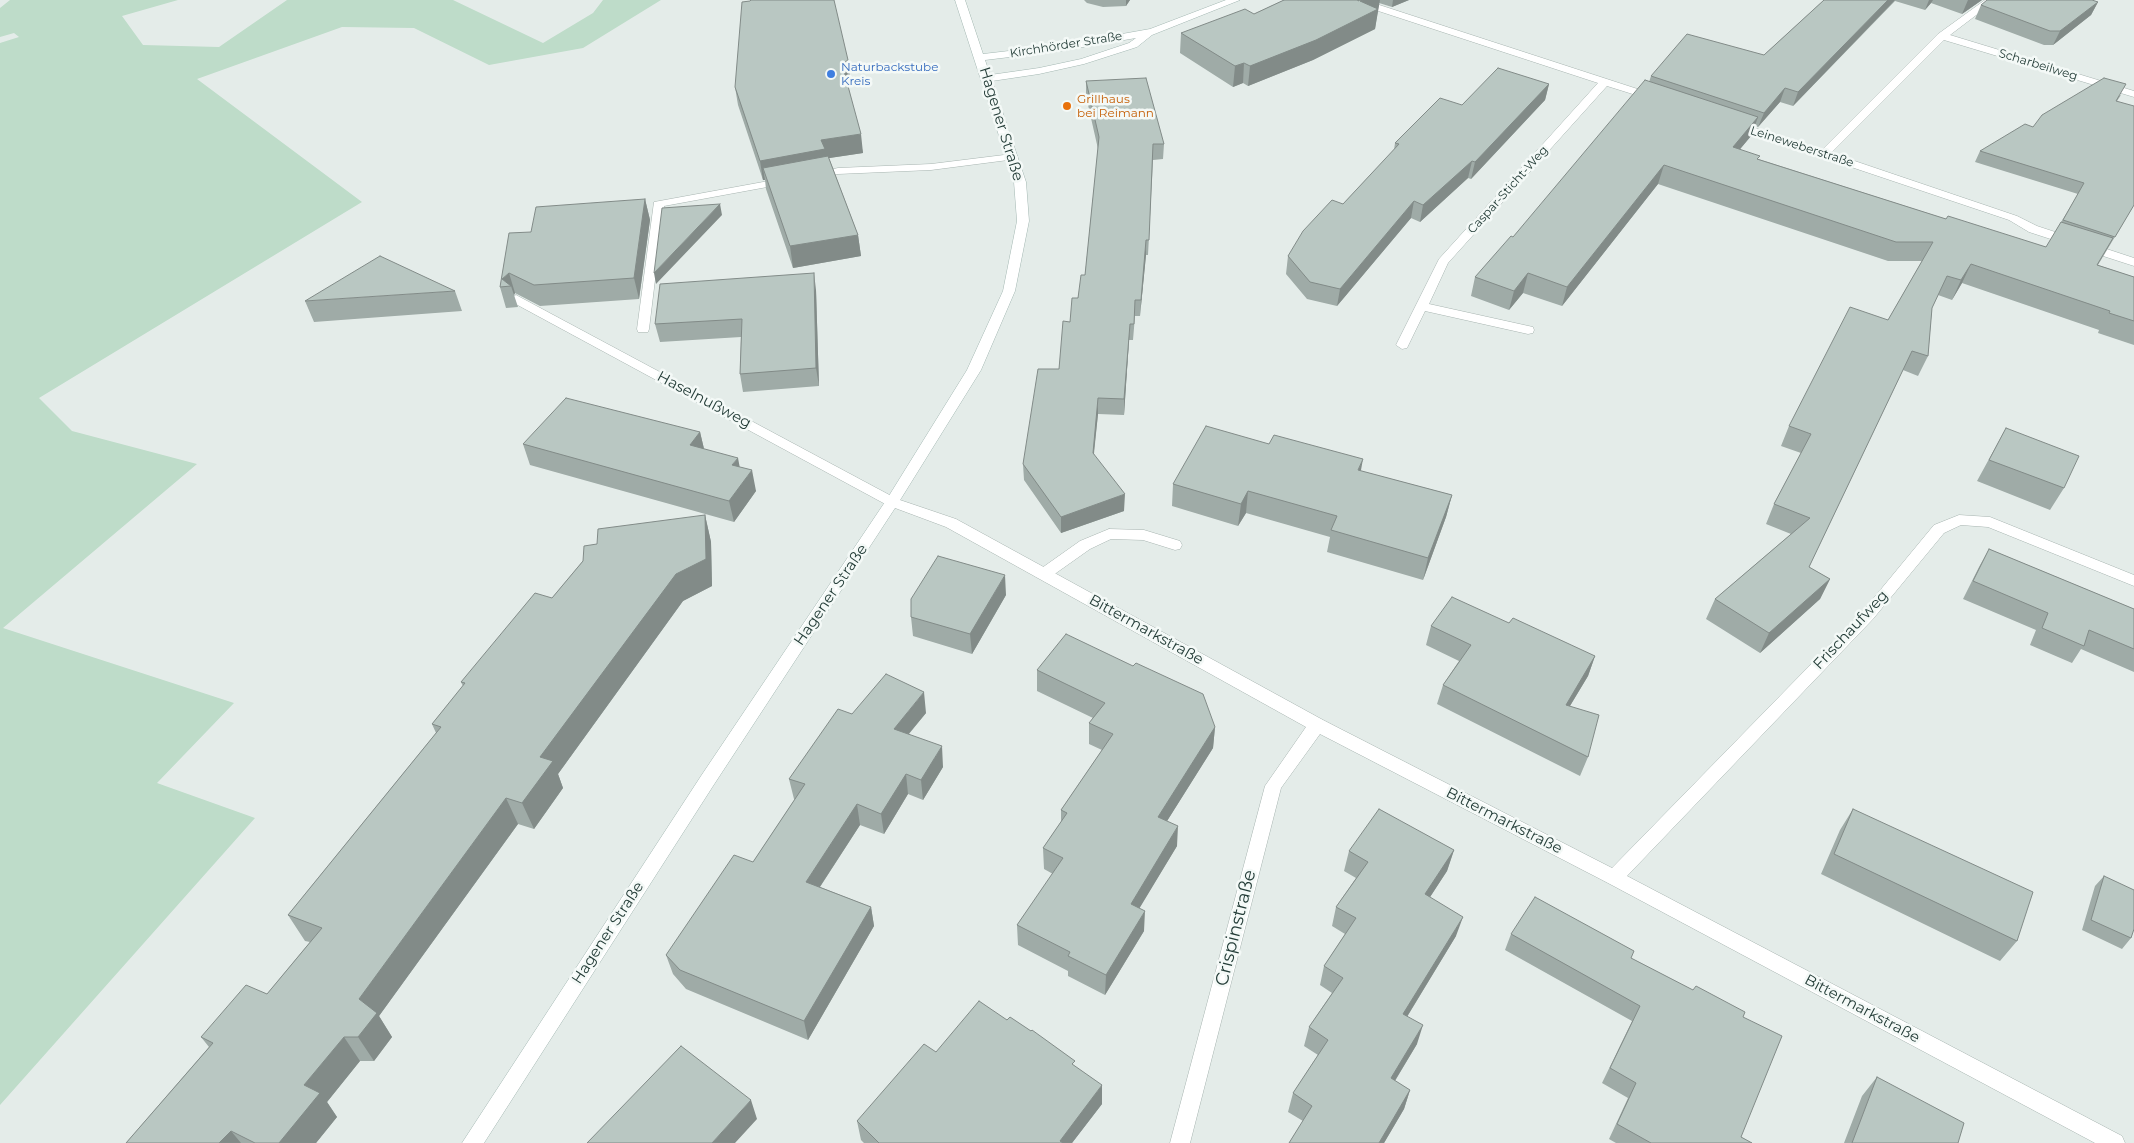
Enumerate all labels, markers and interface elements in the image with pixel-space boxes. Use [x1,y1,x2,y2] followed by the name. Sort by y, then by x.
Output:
[1009,29,1123,61] street label: Kirchhörder Straße
[1997,46,2079,84] street label: Scharbeilweg
[841,60,938,88] place label: Naturbackstube Kreis
[975,65,1027,183] street label: Hagener Straße
[825,68,837,80] marker: Naturbackstube Kreis
[1077,92,1154,120] place label: Grillhaus bei Reimann
[1061,100,1073,112] marker: Grillhaus bei Reimann
[1748,123,1856,171] street label: Leineweberstraße
[1465,143,1551,237] street label: Caspar-Sticht-Weg
[654,368,754,432] street label: Haselnußweg
[790,541,872,649] street label: Hagener Straße
[1810,587,1892,673] street label: Frischaufweg
[1086,591,1206,669] street label: Bittermarkstraße
[1443,784,1565,858] street label: Bittermarkstraße
[1211,868,1261,988] street label: Crispinstraße
[568,879,648,987] street label: Hagener Straße
[1801,971,1923,1047] street label: Bittermarkstraße

